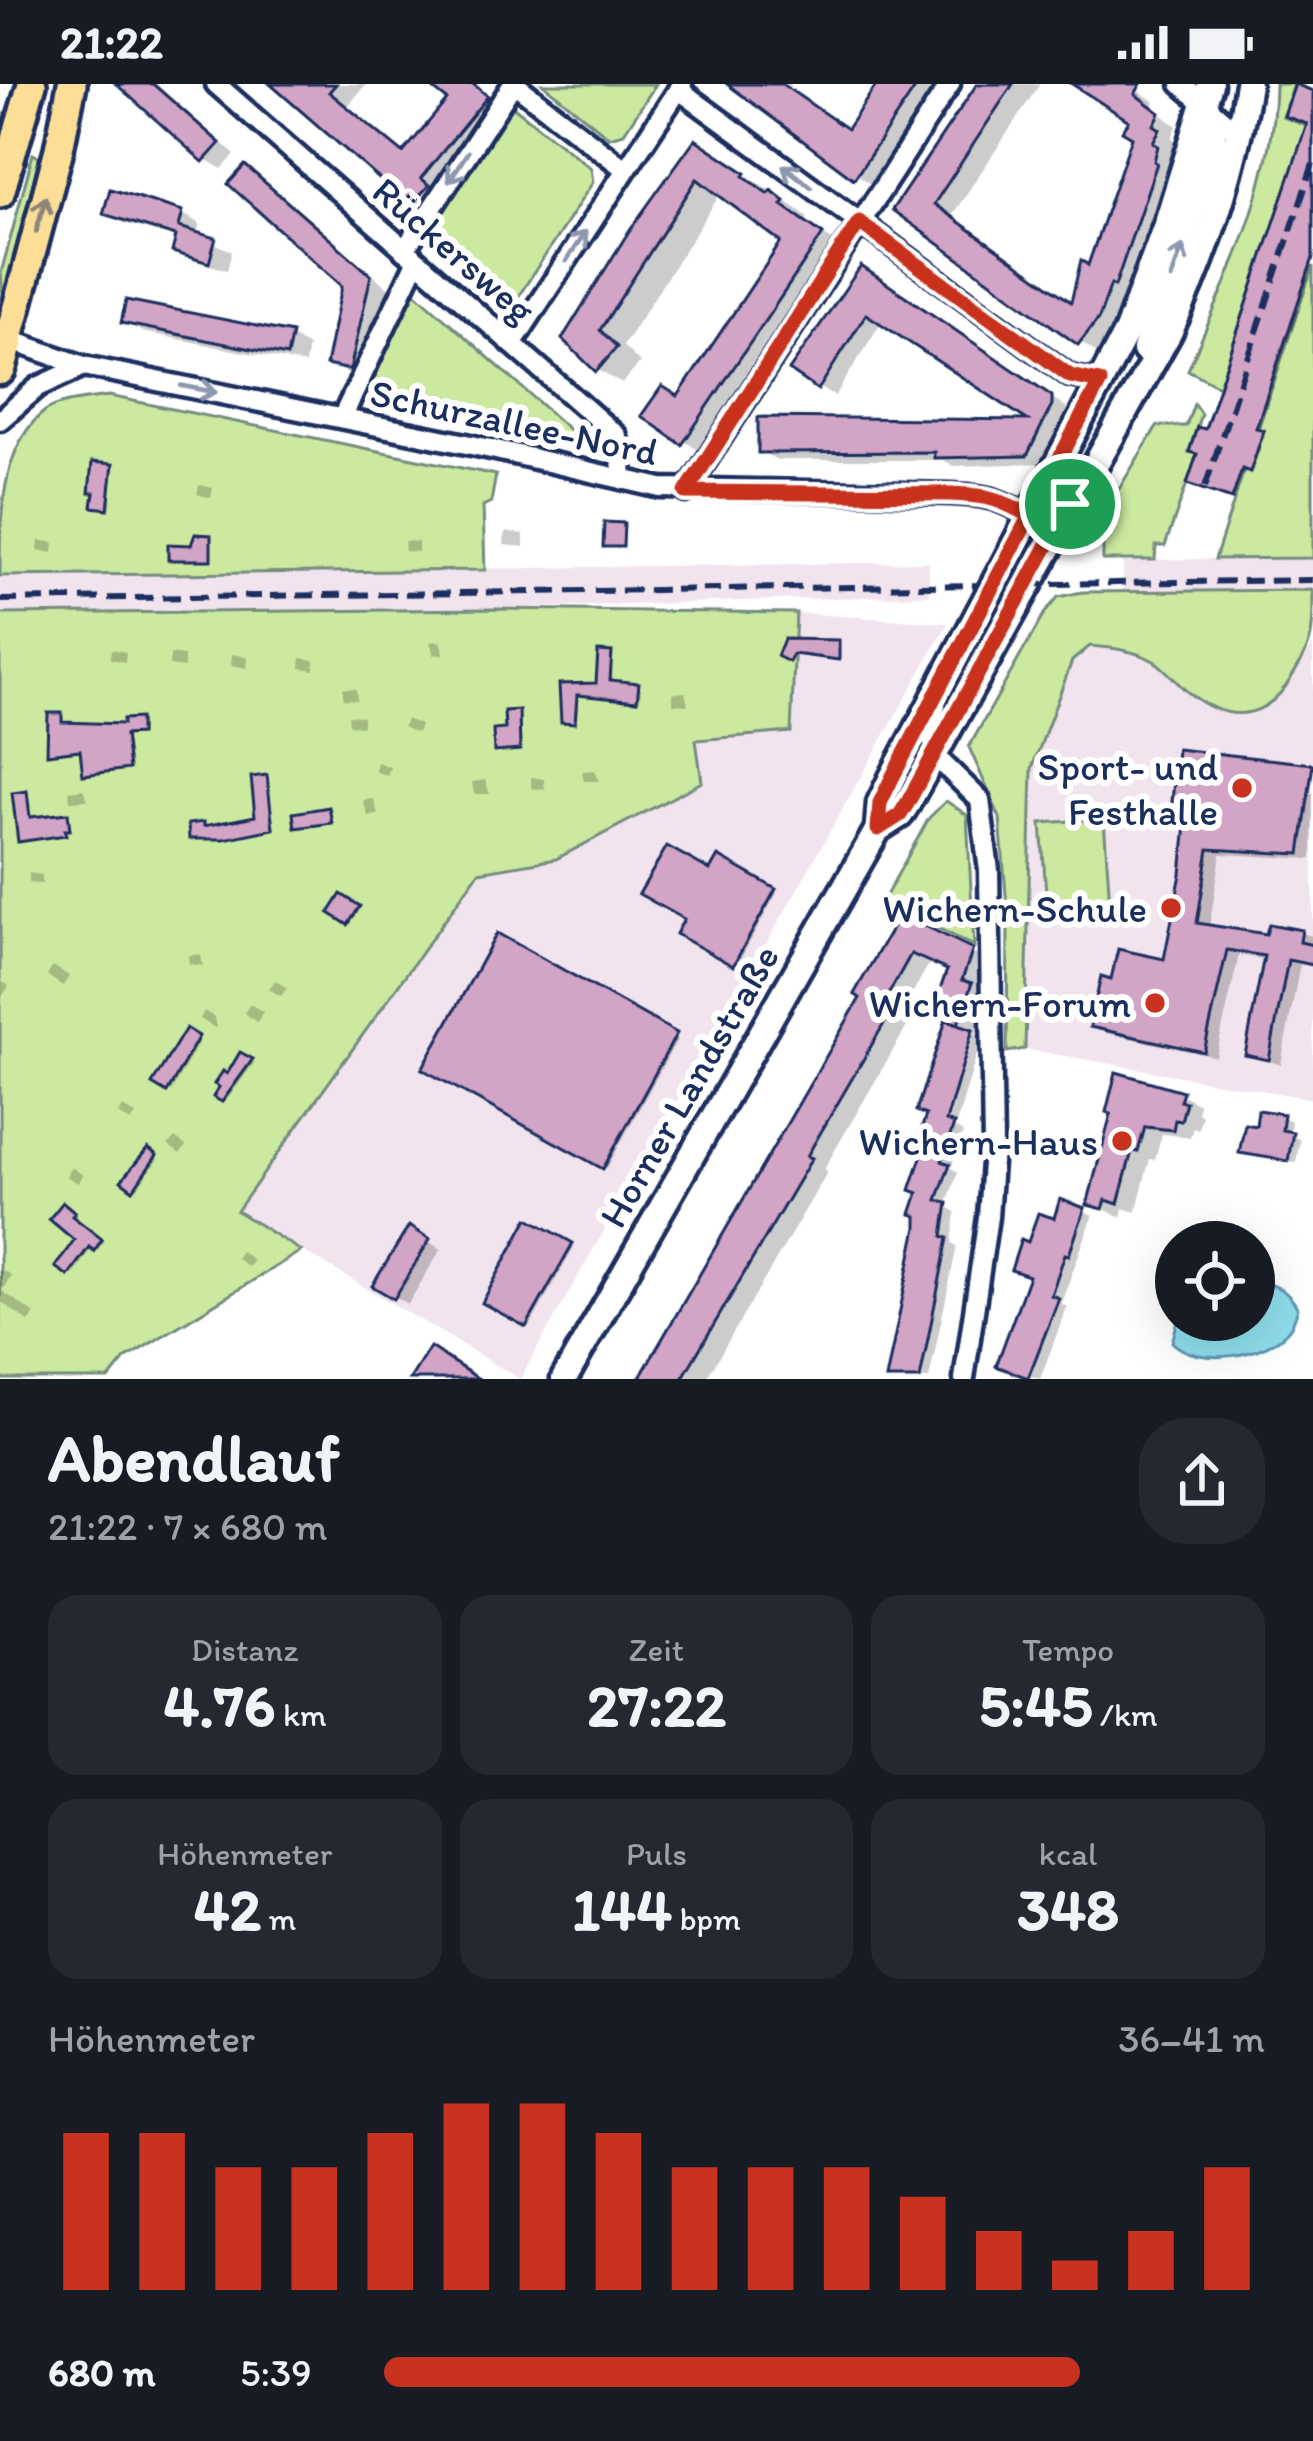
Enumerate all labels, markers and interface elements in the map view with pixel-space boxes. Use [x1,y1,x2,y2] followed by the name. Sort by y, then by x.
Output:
[60,15,163,69] text: 21:22
[446,150,471,184] one-way arrow
[781,164,814,190] one-way arrow
[363,167,545,333] street label: Rückersweg
[32,196,54,234] one-way arrow
[563,230,588,264] one-way arrow
[1168,244,1189,281] one-way arrow
[366,369,662,475] street label: Schurzallee-Nord
[179,379,218,401] one-way arrow
[1019,453,1121,555] pin
[1037,471,1103,537] icon: arrive
[1038,743,1218,835] place label: Sport- und Festhalle
[1229,775,1255,801] marker: Sport- und Festhalle
[882,885,1147,932] place label: Wichern-Schule
[1158,895,1184,921] marker: Wichern-Schule
[589,936,789,1236] street label: Horner Landstraße
[869,980,1131,1027] place label: Wichern-Forum
[1142,990,1168,1016] marker: Wichern-Forum
[859,1118,1098,1165] place label: Wichern-Haus
[1109,1128,1135,1154] marker: Wichern-Haus
[1155,1221,1275,1341] map controls
[1155,1221,1275,1341] button: locate
[48,1418,340,1498] text: Abendlauf
[1139,1418,1265,1544] button: share
[48,1503,328,1550] text: 21:22 · 7 × 680 m
[191,1630,299,1669] text: Distanz
[629,1630,684,1669] text: Zeit
[1022,1630,1114,1669] text: Tempo
[163,1669,275,1741] text: 4.76
[587,1669,726,1741] text: 27:22
[979,1669,1093,1741] text: 5:45
[275,1695,327,1734] text: km
[1093,1695,1158,1734] text: /km
[157,1834,332,1873] text: Höhenmeter
[626,1834,687,1873] text: Puls
[1039,1834,1097,1873] text: kcal
[193,1873,261,1945] text: 42
[572,1873,672,1945] text: 144
[1017,1873,1119,1945] text: 348
[261,1899,296,1938] text: m
[672,1899,741,1938] text: bpm
[48,2015,255,2062] text: Höhenmeter
[1118,2015,1265,2062] text: 36–41 m
[48,2349,156,2396] text: 680 m
[240,2349,312,2396] text: 5:39

